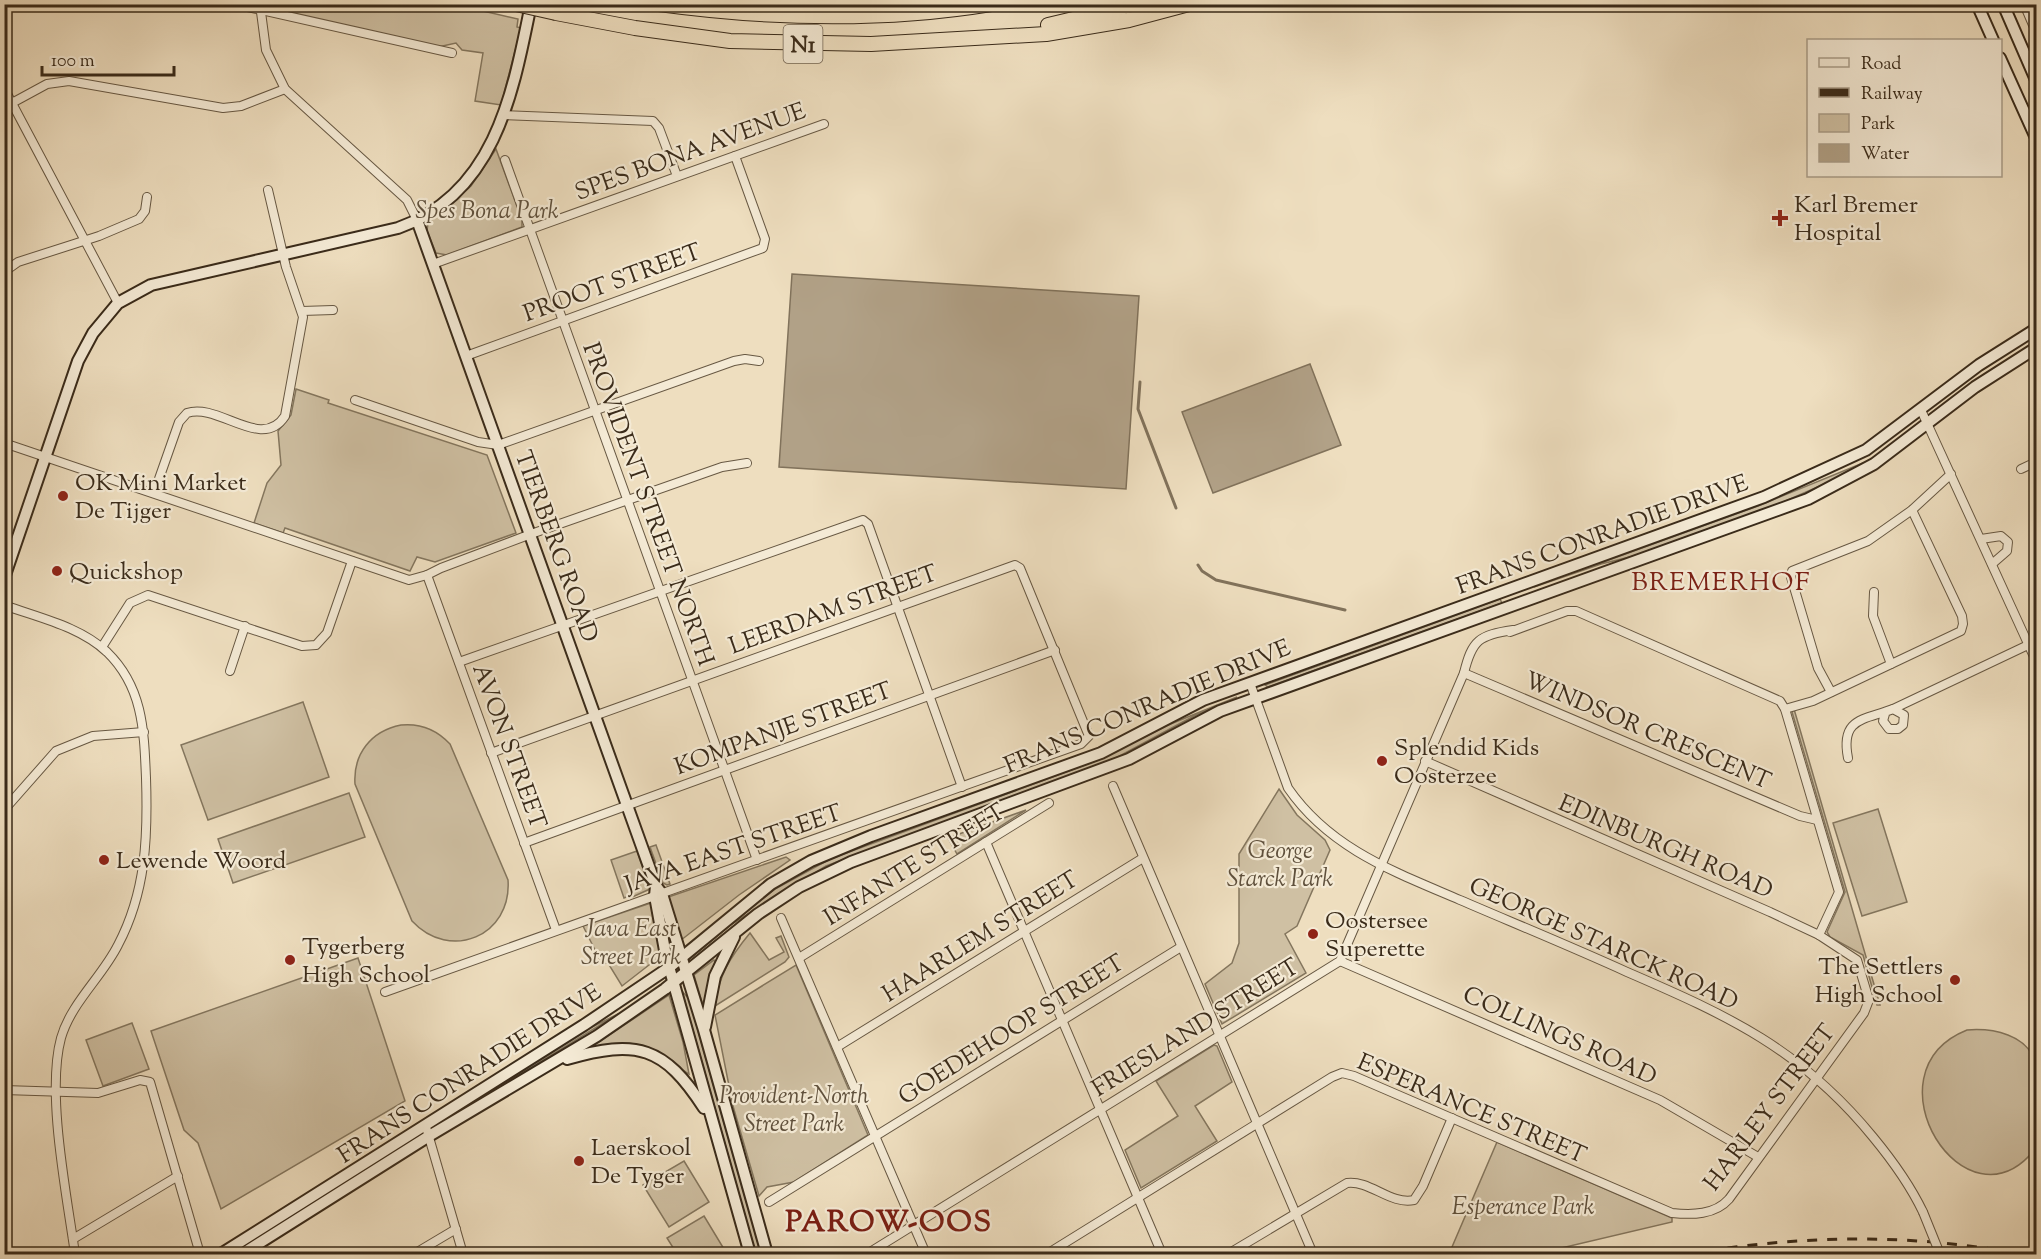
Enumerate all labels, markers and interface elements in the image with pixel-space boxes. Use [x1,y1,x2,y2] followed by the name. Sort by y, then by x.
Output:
[784,25,822,63] road number: N1
[42,39,174,77] scale bar
[1807,39,2002,177] legend
[51,49,95,75] text: 100 m
[1861,52,1901,78] text: Road
[1861,82,1923,108] text: Railway
[570,95,811,211] street label: SPES BONA AVENUE
[1861,112,1896,138] text: Park
[1861,142,1910,168] text: Water
[1794,189,1918,251] place label: Karl Bremer Hospital
[415,195,559,229] park label: Spes Bona Park
[1771,209,1789,227] marker: Karl Bremer Hospital
[519,236,707,332] street label: PROOT STREET
[573,338,722,671] street label: PROVIDENT STREET NORTH
[505,446,606,647] street label: TIERBERG ROAD
[75,467,247,529] place label: OK Mini Market De Tijger
[1452,467,1754,605] street label: FRANS CONRADIE DRIVE
[56,489,70,503] marker: OK Mini Market De Tijger
[69,556,183,590] place label: Quickshop
[725,557,943,664] street label: LEERDAM STREET
[50,564,64,578] marker: Quickshop
[1631,565,1811,602] district label: BREMERHOF
[999,632,1297,784] street label: FRANS CONRADIE DRIVE
[462,659,554,834] street label: AVON STREET
[1519,664,1776,799] street label: WINDSOR CRESCENT
[670,675,897,785] street label: KOMPANJE STREET
[1394,732,1539,794] place label: Splendid Kids Oosterzee
[1375,754,1389,768] marker: Splendid Kids Oosterzee
[1553,787,1778,908] street label: EDINBURGH ROAD
[818,796,1012,935] street label: INFANTE STREET
[619,797,847,904] street label: JAVA EAST STREET
[1227,835,1333,897] park label: George Starck Park
[116,845,287,879] place label: Lewende Woord
[97,853,111,867] marker: Lewende Woord
[876,863,1086,1012] street label: HAARLEM STREET
[1463,870,1743,1020] street label: GEORGE STARCK ROAD
[1325,905,1428,967] place label: Oostersee Superette
[581,913,681,975] park label: Java East Street Park
[1306,927,1320,941] marker: Oostersee Superette
[302,931,431,993] place label: Tygerberg High School
[892,947,1132,1114] street label: GOEDEHOOP STREET
[1086,951,1306,1106] street label: FRIESLAND STREET
[1815,951,1943,1013] place label: The Settlers High School
[283,953,297,967] marker: Tygerberg High School
[1948,973,1962,987] marker: The Settlers High School
[332,976,609,1173] street label: FRANS CONRADIE DRIVE
[1457,979,1662,1095] street label: COLLINGS ROAD
[1696,1018,1845,1199] street label: HARLEY STREET
[1351,1046,1591,1174] street label: ESPERANCE STREET
[719,1080,869,1142] park label: Provident-North Street Park
[591,1132,692,1194] place label: Laerskool De Tyger
[572,1154,586,1168] marker: Laerskool De Tyger
[1452,1191,1595,1225] park label: Esperance Park
[785,1202,993,1245] district label: PAROW-OOS

